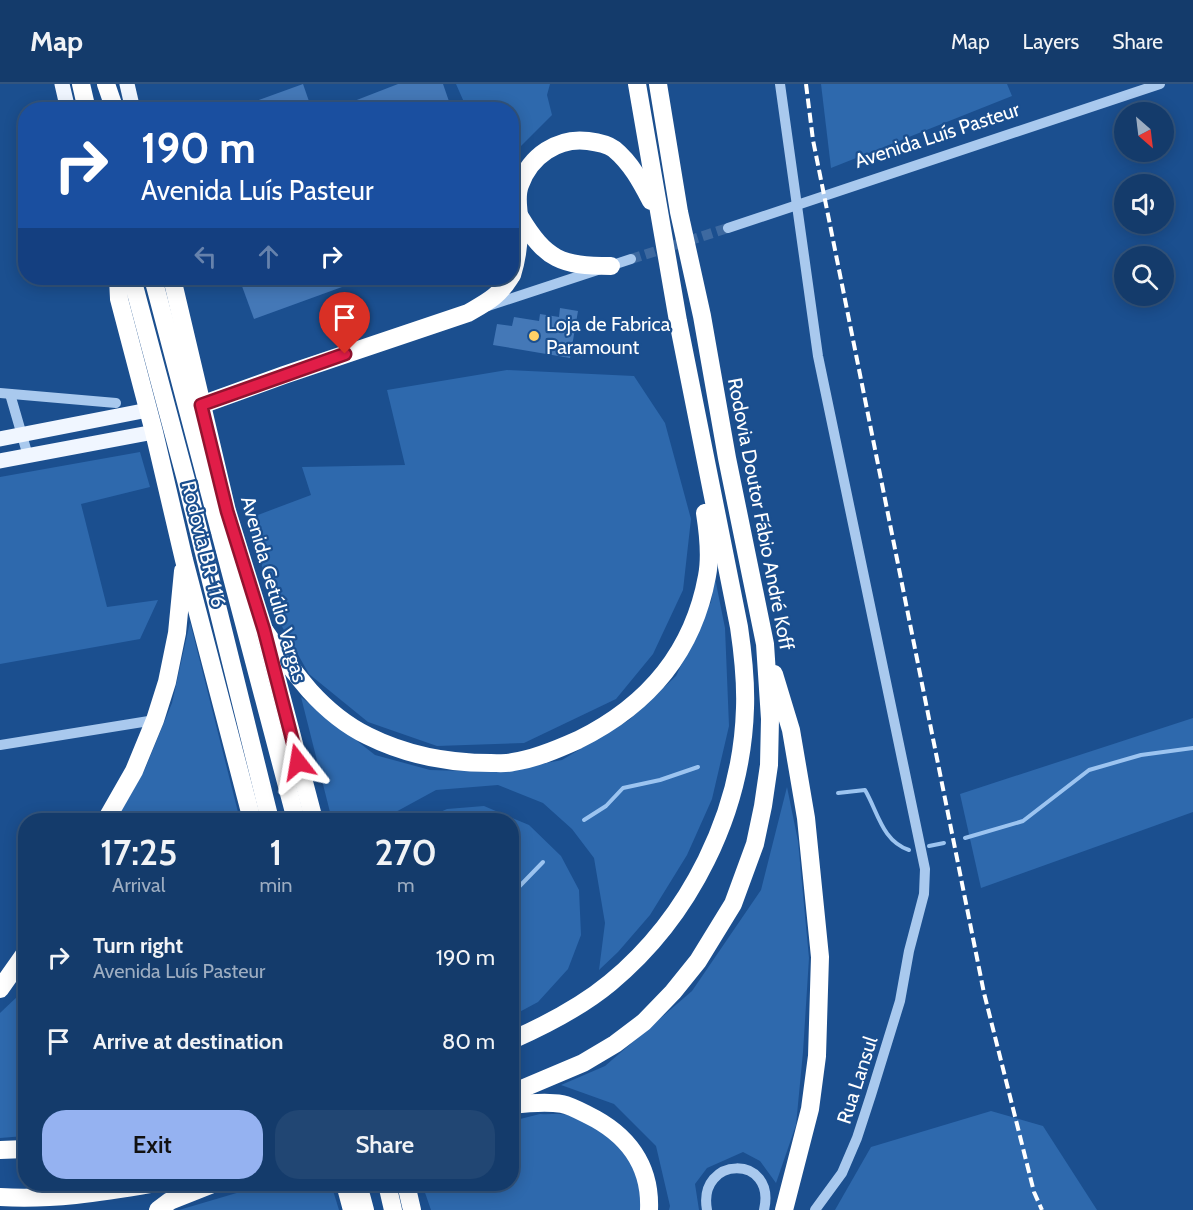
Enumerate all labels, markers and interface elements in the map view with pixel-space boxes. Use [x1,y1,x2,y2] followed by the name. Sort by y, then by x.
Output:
[30,24,83,58] text: Map
[951,29,990,54] text: Map
[1023,29,1079,54] text: Layers
[1112,29,1163,54] text: Share
[851,97,1023,173] street label: Avenida Luís Pasteur
[1114,102,1174,162] north arrow
[1114,102,1174,306] map controls
[141,122,256,174] text: 190 m
[42,126,120,204] icon: right
[141,174,374,207] text: Avenida Luís Pasteur
[1114,174,1174,234] button: sound
[189,240,222,273] icon: left
[252,240,285,273] icon: ahead
[315,240,348,273] icon: right
[1114,246,1174,306] button: search
[319,292,370,354] pin
[328,301,361,334] icon: arrive
[546,312,671,359] place label: Loja de Fabrica Paramount
[527,329,541,343] marker: Loja de Fabrica Paramount
[723,376,799,653] street label: Rodovia Doutor Fábio André Koff
[177,478,231,610] street label: Rodovia BR-116
[236,493,312,685] street label: Avenida Getúlio Vargas
[266,730,330,794] position arrow
[100,830,177,874] text: 17:25
[270,830,282,874] text: 1
[375,830,437,874] text: 270
[112,873,165,897] text: Arrival
[259,873,292,897] text: min
[397,873,415,897] text: m
[93,932,183,959] text: Turn right
[42,941,75,974] icon: right
[436,944,495,971] text: 190 m
[93,959,265,983] text: Avenida Luís Pasteur
[42,1025,75,1058] icon: arrive
[93,1028,283,1055] text: Arrive at destination
[442,1028,495,1055] text: 80 m
[832,1033,883,1127] street label: Rua Lansul
[42,1110,263,1179] button: Exit
[275,1110,495,1179] button: Share

